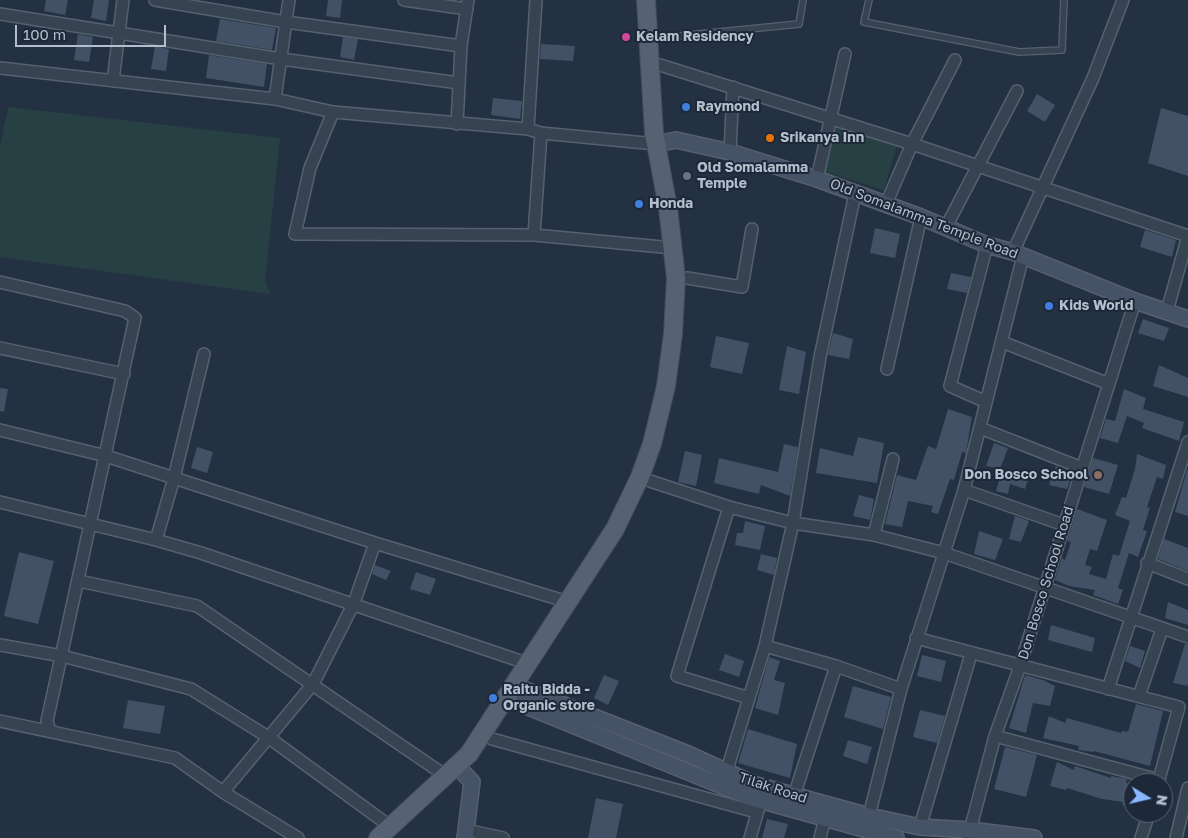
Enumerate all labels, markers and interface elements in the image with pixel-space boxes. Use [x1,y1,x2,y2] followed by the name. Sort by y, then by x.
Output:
[18,15,169,47] scale bar
[23,25,66,43] text: 100 m
[636,29,754,45] place label: Kelam Residency
[620,31,632,43] marker: Kelam Residency
[696,99,760,115] place label: Raymond
[680,101,692,113] marker: Raymond
[780,130,864,146] place label: Srikanya Inn
[764,132,776,144] marker: Srikanya Inn
[697,160,808,192] place label: Old Somalamma Temple
[681,170,693,182] marker: Old Somalamma Temple
[828,175,1020,263] street label: Old Somalamma Temple Road
[649,196,693,212] place label: Honda
[633,198,645,210] marker: Honda
[1059,298,1133,314] place label: Kids World
[1043,300,1055,312] marker: Kids World
[964,467,1088,483] place label: Don Bosco School
[1092,469,1104,481] marker: Don Bosco School
[1015,504,1077,662] street label: Don Bosco School Road
[503,682,595,714] place label: Raitu Bidda - Organic store
[487,692,499,704] marker: Raitu Bidda - Organic store
[737,769,809,807] street label: Tilak Road
[1123,773,1173,823] north arrow
[1153,794,1172,807] text: N

